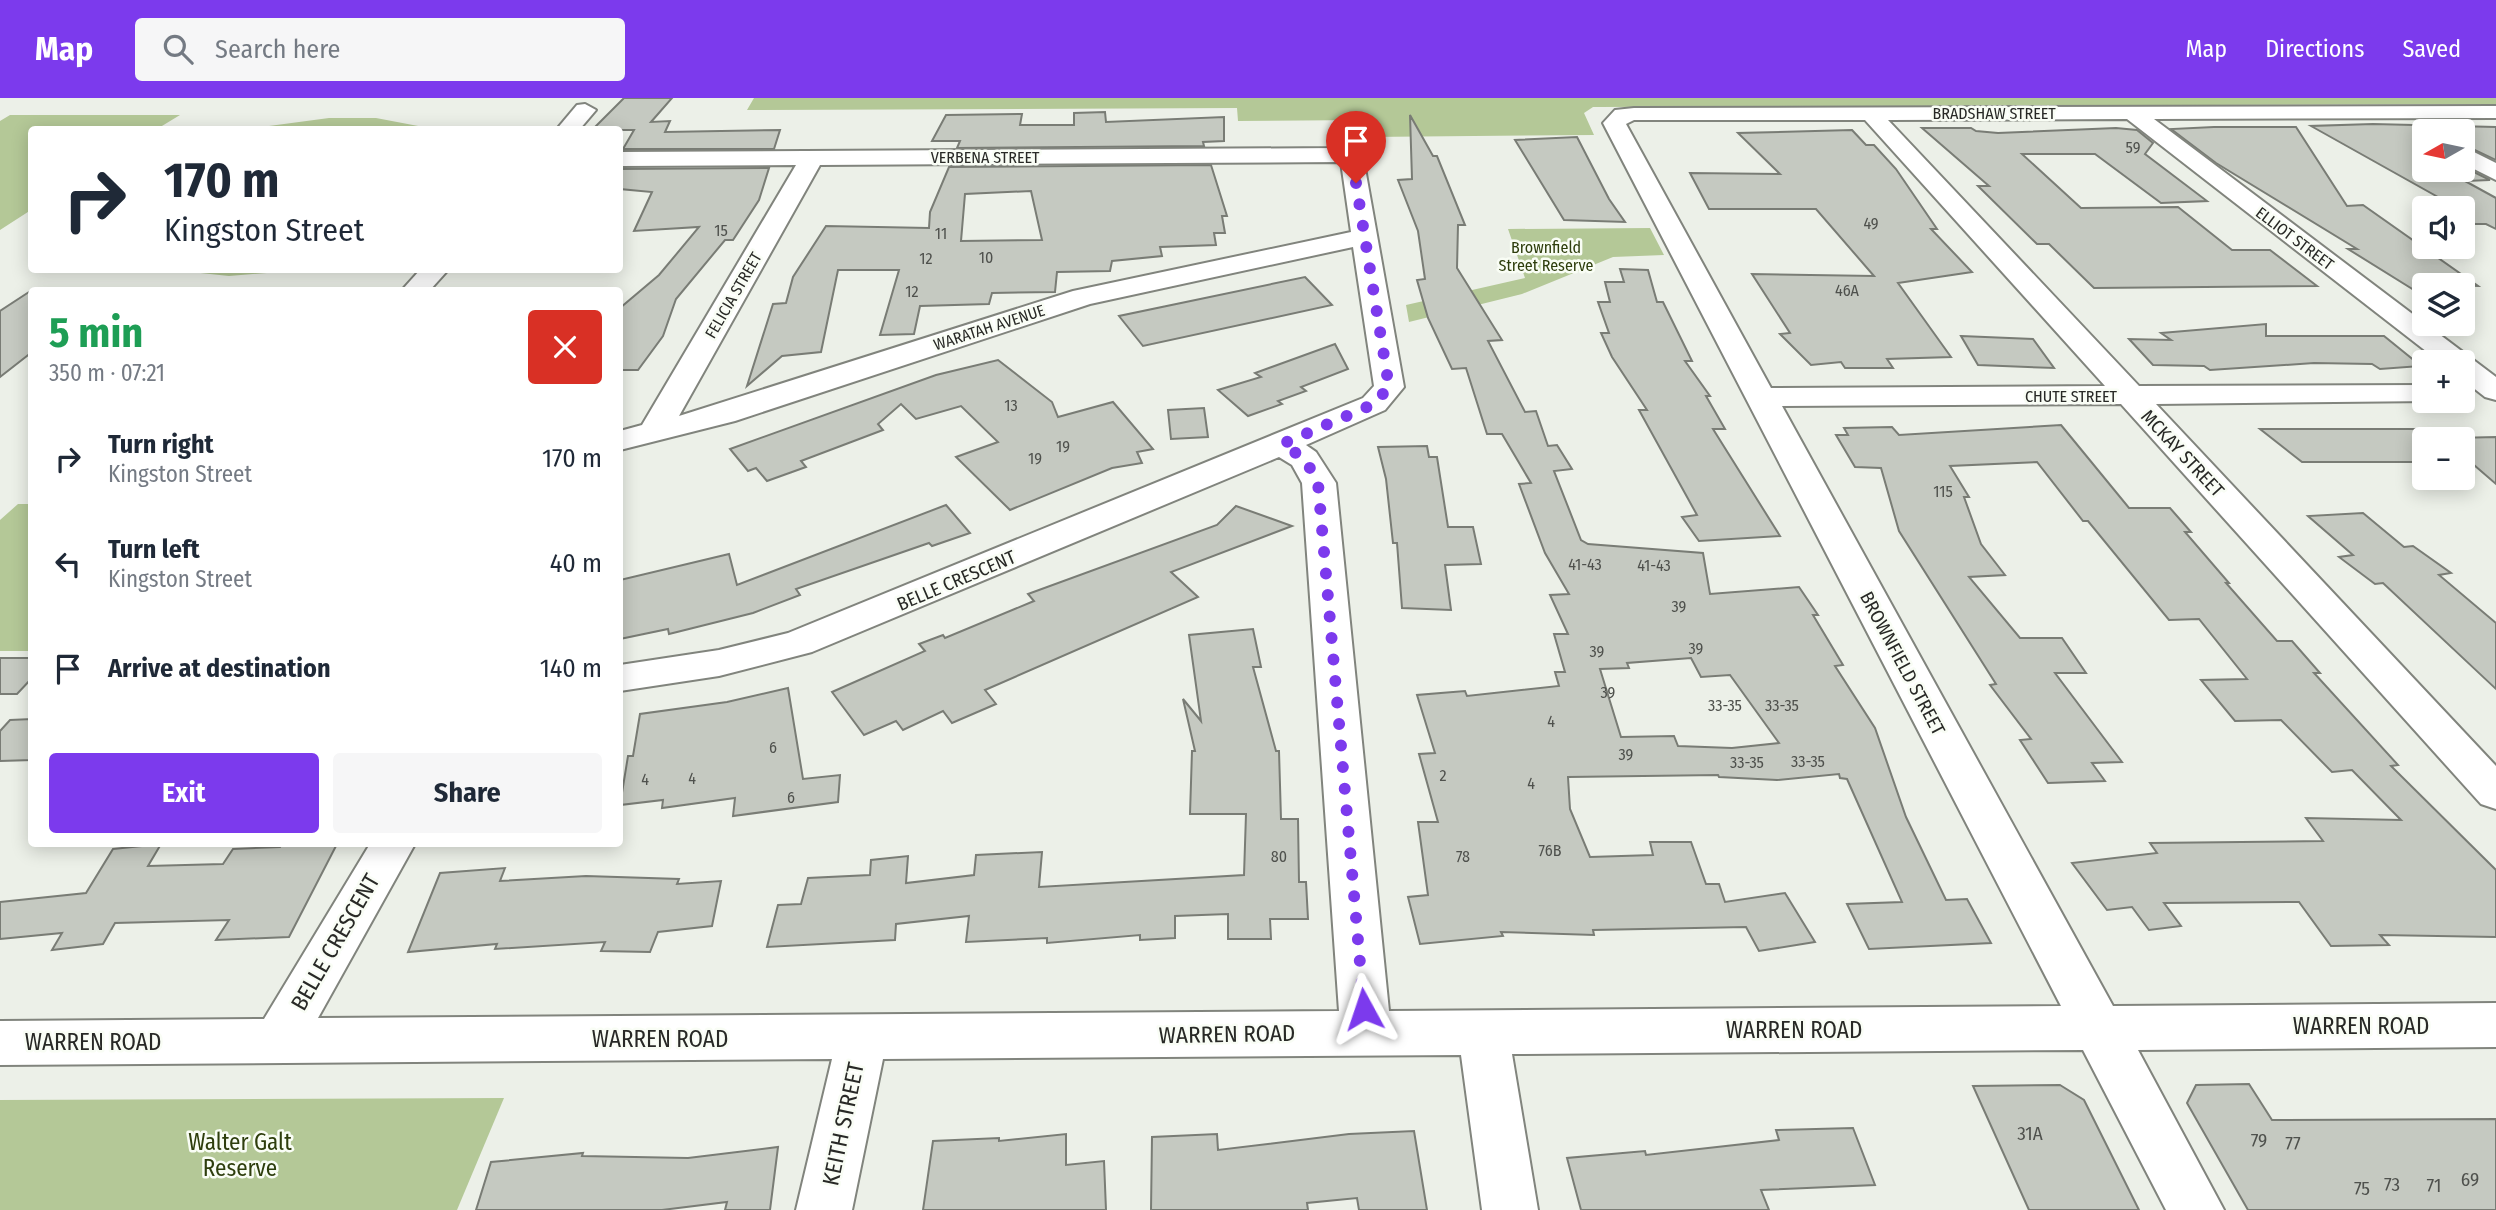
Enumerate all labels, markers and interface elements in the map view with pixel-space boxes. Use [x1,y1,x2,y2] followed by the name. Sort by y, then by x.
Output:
[135,18,625,81] search box
[35,29,93,69] text: Map
[159,30,197,68] icon: search
[215,34,340,65] text: Search here
[2186,35,2227,63] text: Map
[2265,35,2364,63] text: Directions
[2402,35,2461,63] text: Saved
[1932,104,2056,123] street label: BRADSHAW STREET
[1326,111,1386,183] pin
[2412,119,2474,182] north arrow
[2412,119,2475,490] map controls
[1337,122,1375,160] icon: arrive
[2126,138,2141,157] house number: 59
[931,148,1040,167] street label: VERBENA STREET
[164,151,280,210] text: 170 m
[49,154,140,245] icon: right
[2412,196,2475,259] button: sound
[2252,203,2338,274] street label: ELLIOT STREET
[164,211,364,249] text: Kingston Street
[1863,214,1879,233] house number: 49
[714,221,728,240] house number: 15
[935,224,947,243] house number: 11
[1499,238,1593,275] park label: Brownfield Street Reserve
[701,248,766,342] street label: FELICIA STREET
[979,248,993,267] house number: 10
[919,249,933,268] house number: 12
[2412,273,2475,336] button: layers
[1835,281,1860,300] house number: 46A
[905,282,919,301] house number: 12
[931,301,1047,354] street label: WARATAH AVENUE
[49,308,143,358] text: 5 min
[528,310,602,384] button: close
[2412,350,2475,413] button: +
[49,359,165,387] text: 350 m · 07:21
[2025,387,2118,406] street label: CHUTE STREET
[1004,396,1018,415] house number: 13
[2136,405,2229,502] street label: MCKAY STREET
[2412,427,2475,490] button: −
[108,429,214,460] text: Turn right
[1056,437,1070,456] house number: 19
[49,440,87,478] icon: right
[542,443,602,474] text: 170 m
[1028,449,1042,468] house number: 19
[108,460,252,488] text: Kingston Street
[1933,482,1953,501] house number: 115
[108,534,200,565] text: Turn left
[49,545,87,583] icon: left
[893,545,1019,616] street label: BELLE CRESCENT
[550,548,602,579] text: 40 m
[1568,555,1602,574] house number: 41-43
[1637,556,1671,575] house number: 41-43
[108,565,252,593] text: Kingston Street
[1855,588,1950,739] street label: BROWNFIELD STREET
[1672,597,1687,616] house number: 39
[1689,639,1704,658] house number: 39
[1590,642,1605,661] house number: 39
[49,650,87,688] icon: arrive
[108,653,331,684] text: Arrive at destination
[540,653,602,684] text: 140 m
[1601,683,1616,702] house number: 39
[1708,696,1742,715] house number: 33-35
[1765,696,1799,715] house number: 33-35
[1547,712,1555,731] house number: 4
[769,738,777,757] house number: 6
[1619,745,1634,764] house number: 39
[1791,752,1825,771] house number: 33-35
[49,753,319,833] button: Exit
[333,753,602,833] button: Share
[1730,753,1764,772] house number: 33-35
[1439,766,1447,785] house number: 2
[688,769,696,788] house number: 4
[641,770,649,789] house number: 4
[1527,774,1535,793] house number: 4
[787,788,795,807] house number: 6
[1539,841,1562,860] house number: 76B
[1271,847,1287,866] house number: 80
[1456,847,1470,866] house number: 78
[285,868,386,1015] street label: BELLE CRESCENT
[1327,972,1401,1046] position arrow
[2293,1012,2429,1040] street label: WARREN ROAD
[1726,1016,1862,1044] street label: WARREN ROAD
[1158,1019,1296,1049] street label: WARREN ROAD
[592,1025,728,1053] street label: WARREN ROAD
[25,1028,161,1056] street label: WARREN ROAD
[816,1059,870,1188] street label: KEITH STREET
[2017,1122,2043,1145] house number: 31A
[188,1128,292,1182] park label: Walter Galt Reserve
[2251,1129,2267,1152] house number: 79
[2285,1132,2301,1155] house number: 77
[2461,1168,2479,1191] house number: 69
[2384,1173,2400,1196] house number: 73
[2427,1174,2441,1197] house number: 71
[2354,1177,2370,1200] house number: 75

